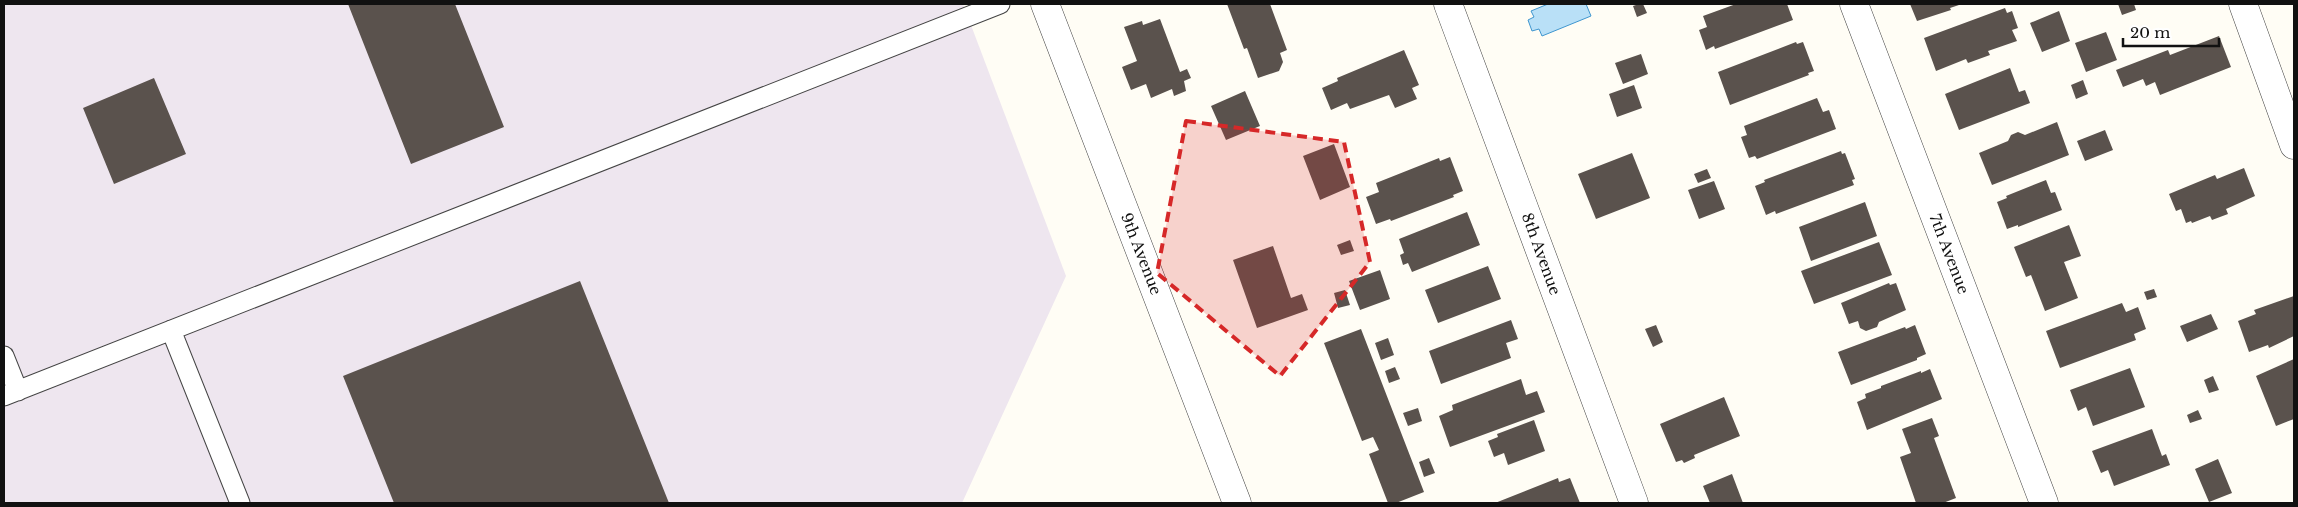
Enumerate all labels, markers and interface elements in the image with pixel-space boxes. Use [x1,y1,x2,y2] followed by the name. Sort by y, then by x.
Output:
[2123,15,2219,47] scale bar
[2130,23,2170,42] text: 20 m
[1117,210,1166,298] street label: 9th Avenue
[1518,210,1565,297] street label: 8th Avenue
[1925,211,1973,297] street label: 7th Avenue

